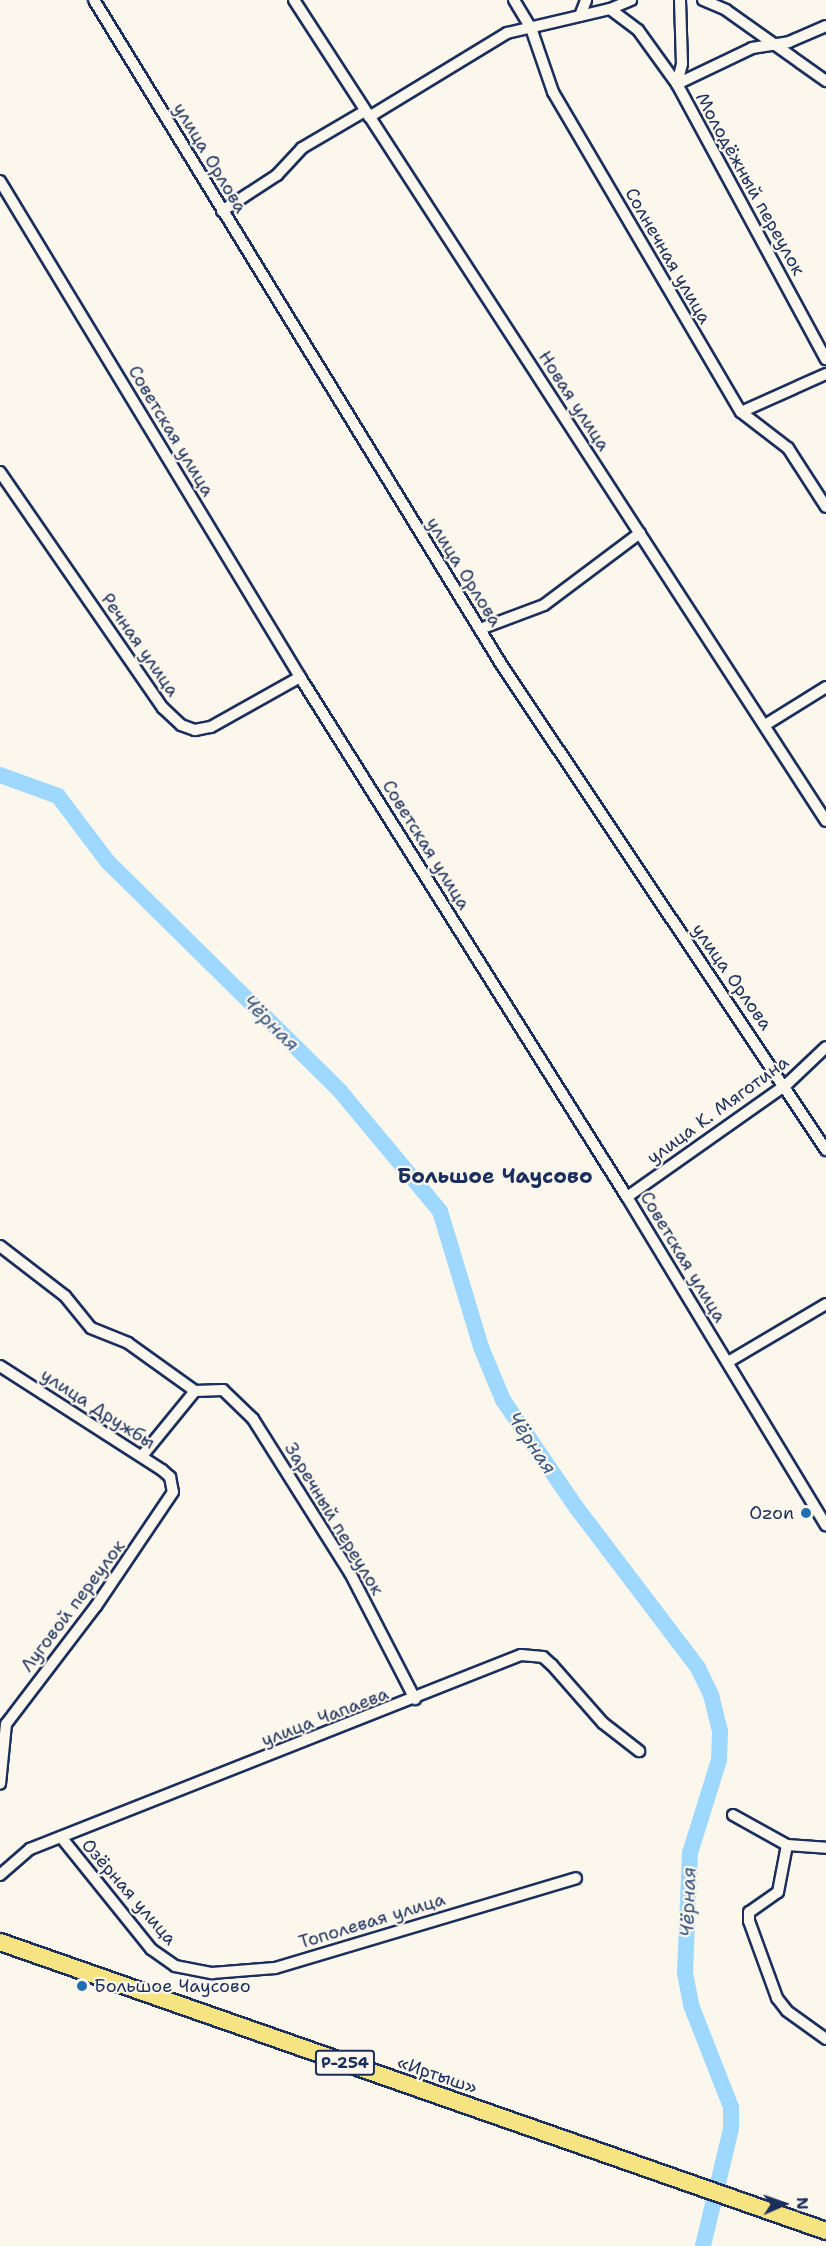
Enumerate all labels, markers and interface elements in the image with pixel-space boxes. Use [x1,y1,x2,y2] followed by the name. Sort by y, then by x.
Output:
[691,89,809,279] street label: Молодёжный переулок
[169,99,251,217] street label: улица Орлова
[620,184,716,328] street label: Солнечная улица
[534,347,614,455] street label: Новая улица
[123,362,219,500] street label: Советская улица
[422,513,506,631] street label: улица Орлова
[96,589,184,701] street label: Речная улица
[377,776,475,914] street label: Советская улица
[687,920,777,1034] street label: улица Орлова
[238,990,304,1056] water label: Чёрная
[643,1051,793,1169] street label: улица К. Мяготина
[397,1163,593,1189] district label: Большое Чаусово
[635,1188,731,1326] street label: Советская улица
[37,1364,159,1454] street label: улица Дружбы
[502,1407,562,1479] water label: Чёрная
[280,1439,388,1599] street label: Заречный переулок
[749,1502,794,1524] place label: Ozon
[799,1506,813,1520] marker: Ozon
[16,1536,130,1676] street label: Луговой переулок
[258,1683,392,1751] street label: улица Чапаева
[77,1834,181,1950] street label: Озёрная улица
[675,1867,701,1937] water label: Чёрная
[296,1888,448,1954] street label: Тополевая улица
[94,1975,251,1997] place label: Большое Чаусово
[75,1979,89,1993] marker: Большое Чаусово
[314,2050,376,2076] road number: Р-254
[394,2051,480,2099] street label: «Иртыш»
[754,2174,814,2234] north arrow
[792,2197,813,2210] text: N

